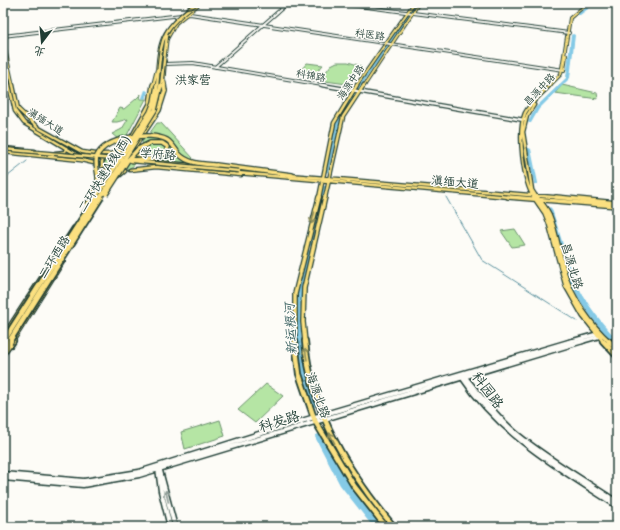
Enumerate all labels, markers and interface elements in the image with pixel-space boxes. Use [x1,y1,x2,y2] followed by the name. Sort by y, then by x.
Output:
[22,22,62,62] north arrow
[354,26,386,43] street label: 科医路
[32,43,46,60] text: 北
[334,62,367,102] street label: 海源中路
[295,66,327,84] street label: 科锦路
[521,70,558,108] street label: 昌源中路
[175,72,211,87] district label: 洪家营
[25,105,66,138] street label: 滇缅大道
[74,133,133,215] street label: 二环快速A线(西)
[139,144,177,163] street label: 学府路
[430,172,480,191] street label: 滇缅大道
[309,212,317,225] one-way arrow
[34,232,73,281] street label: 二环西路
[558,241,587,291] street label: 昌源北路
[281,301,300,355] water label: 新运粮河
[301,348,309,361] one-way arrow
[468,368,508,412] street label: 科园路
[303,370,334,420] street label: 海源北路
[256,406,302,436] street label: 科发路
[328,432,335,444] one-way arrow
[163,489,171,502] one-way arrow

